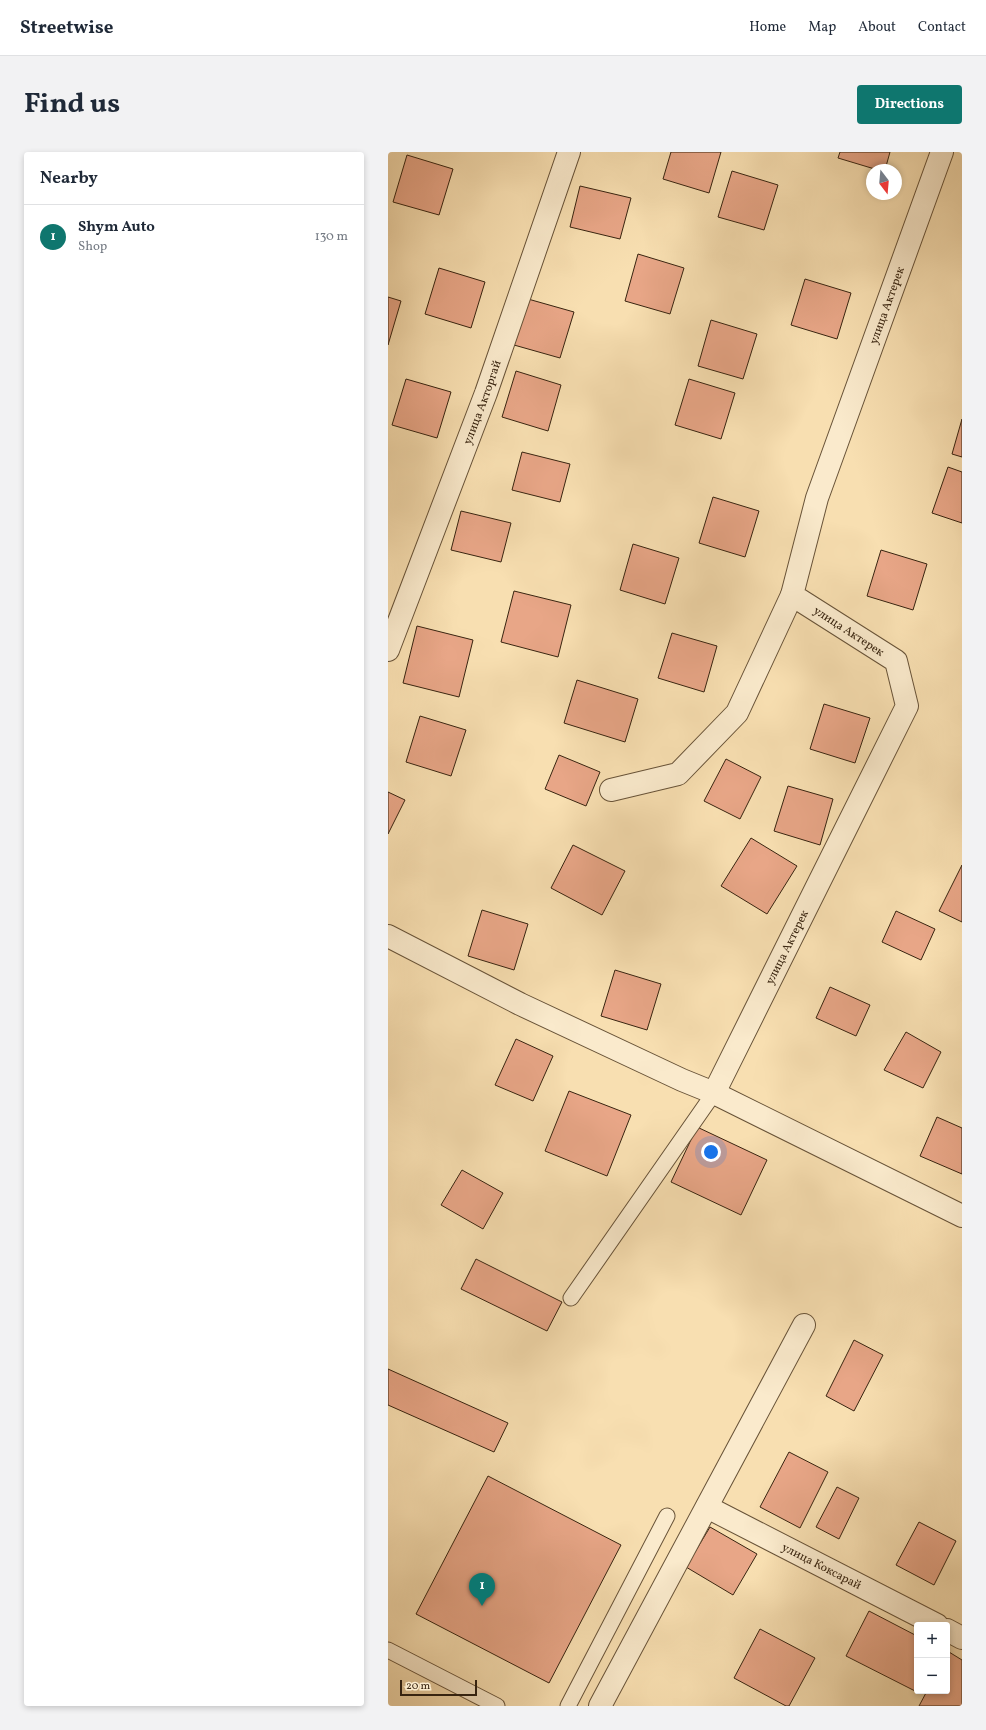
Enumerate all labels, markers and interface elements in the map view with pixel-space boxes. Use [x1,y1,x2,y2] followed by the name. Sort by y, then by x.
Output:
[20,15,113,41] text: Streetwise
[749,18,786,37] text: Home
[808,18,836,37] text: Map
[858,18,896,37] text: About
[918,18,966,37] text: Contact
[24,85,120,124] text: Find us
[857,85,962,124] button: Directions
[866,164,902,200] north arrow
[40,167,98,190] text: Nearby
[78,217,155,238] text: Shym Auto
[50,228,56,246] text: 1
[315,228,348,246] text: 130 m
[78,238,107,256] text: Shop
[866,264,909,347] street label: улица Актерек
[460,358,506,447] street label: улица Акторгай
[810,603,887,661] street label: улица Актерек
[762,907,813,988] street label: улица Актерек
[701,1142,721,1162] your location
[779,1540,864,1594] street label: улица Коксарай
[469,1573,495,1606] pin: 1
[914,1622,950,1694] map controls
[914,1622,950,1658] button: +
[914,1658,950,1694] button: −
[400,1678,477,1697] scale bar
[406,1679,430,1694] text: 20 m

